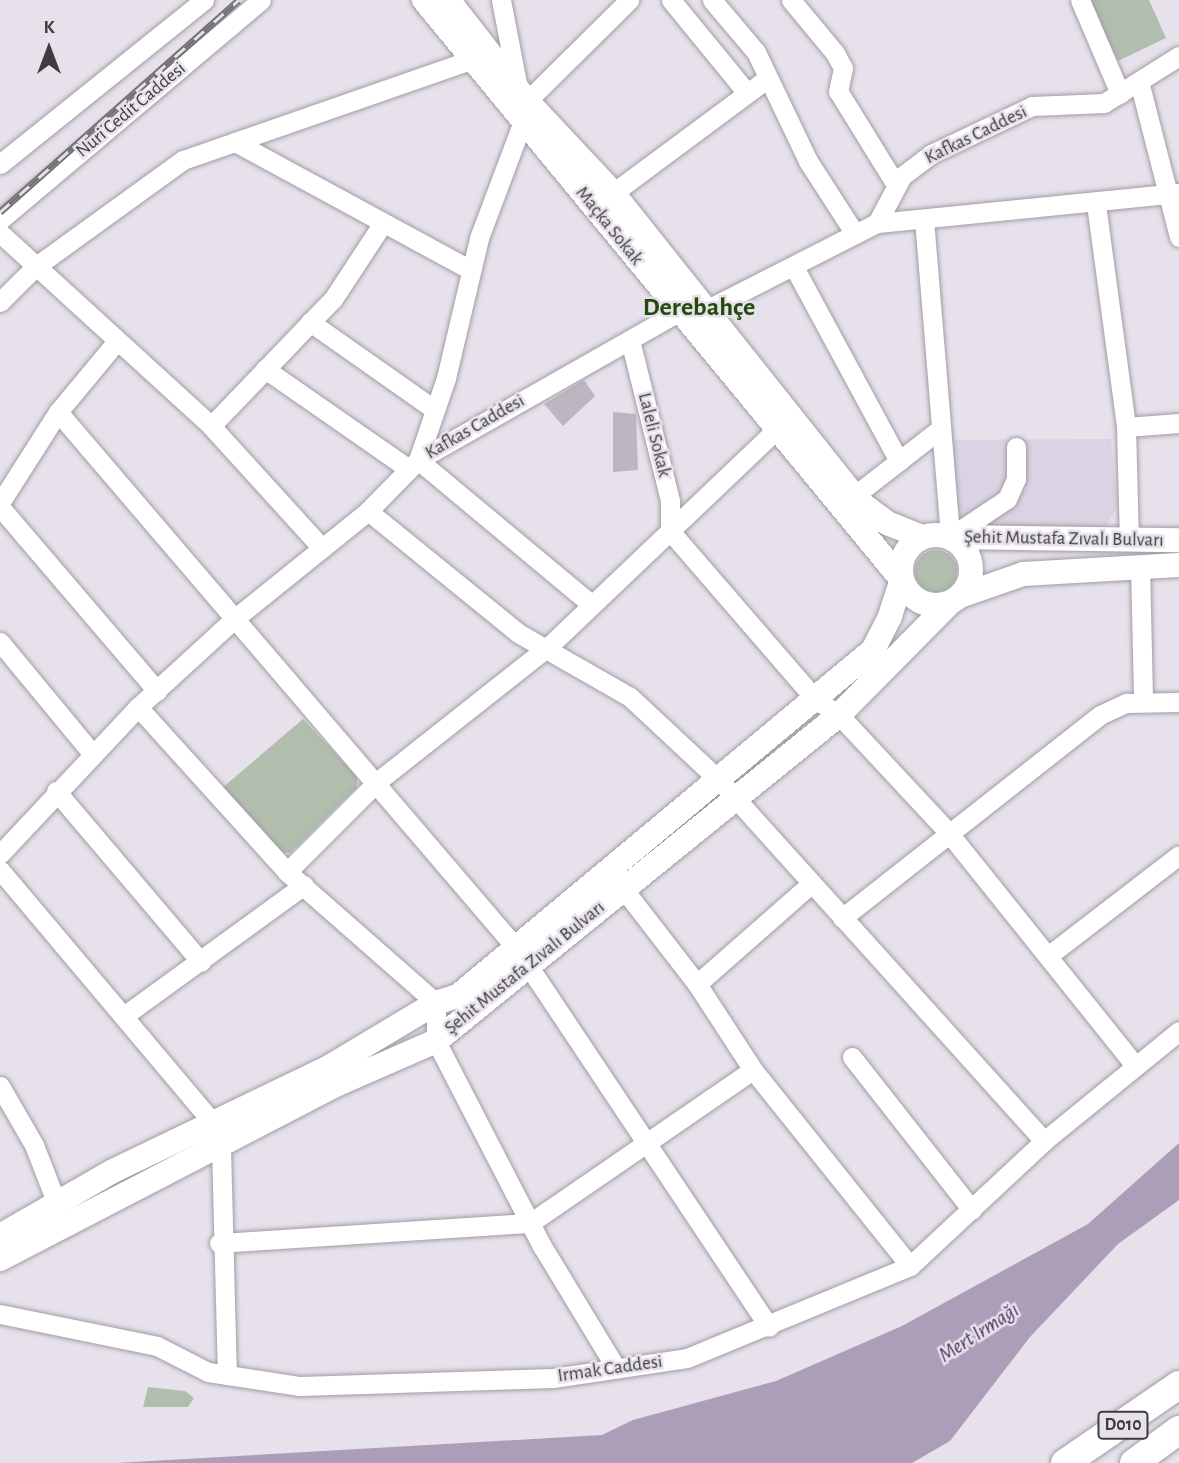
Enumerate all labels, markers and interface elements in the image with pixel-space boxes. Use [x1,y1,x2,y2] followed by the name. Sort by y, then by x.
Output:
[14,14,84,84] north arrow
[43,18,55,37] text: K
[71,57,191,163] street label: Nuri Cedit Caddesi
[921,100,1031,170] street label: Kafkas Caddesi
[570,182,648,270] street label: Maçka Sokak
[643,292,755,324] district label: Derebahçe
[421,389,529,465] street label: Kafkas Caddesi
[633,390,675,480] street label: Laleli Sokak
[964,526,1164,552] street label: Şehit Mustafa Zıvalı Bulvarı
[440,896,610,1040] street label: Şehit Mustafa Zıvalı Bulvarı
[934,1298,1024,1368] water label: Mert Irmağı
[556,1350,664,1388] street label: Irmak Caddesi
[1097,1410,1149,1440] road number: D010

